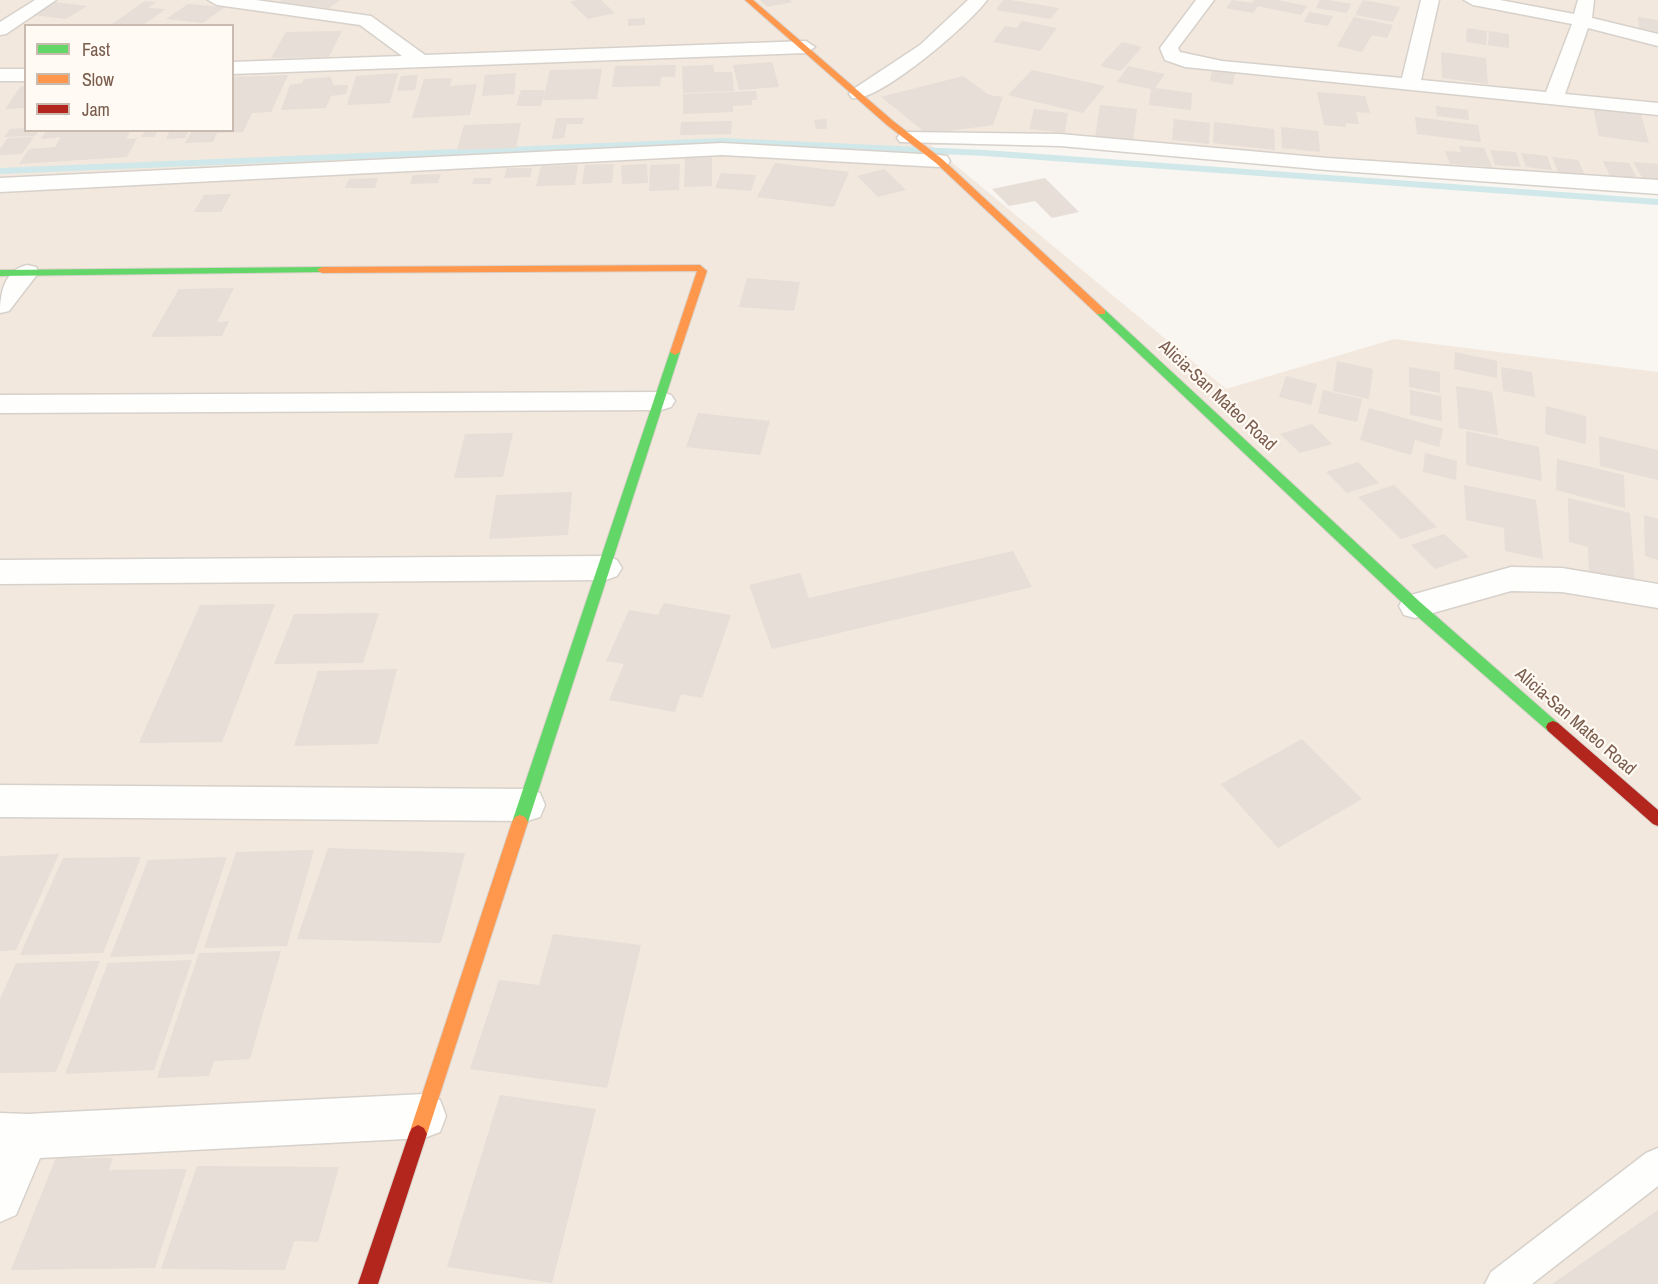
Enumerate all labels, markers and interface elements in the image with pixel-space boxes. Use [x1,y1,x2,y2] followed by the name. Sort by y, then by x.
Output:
[24,24,234,132] legend
[82,37,110,62] text: Fast
[82,67,114,92] text: Slow
[82,97,110,122] text: Jam
[1154,336,1280,456] street label: Alicia-San Mateo Road
[1510,664,1640,780] street label: Alicia-San Mateo Road

